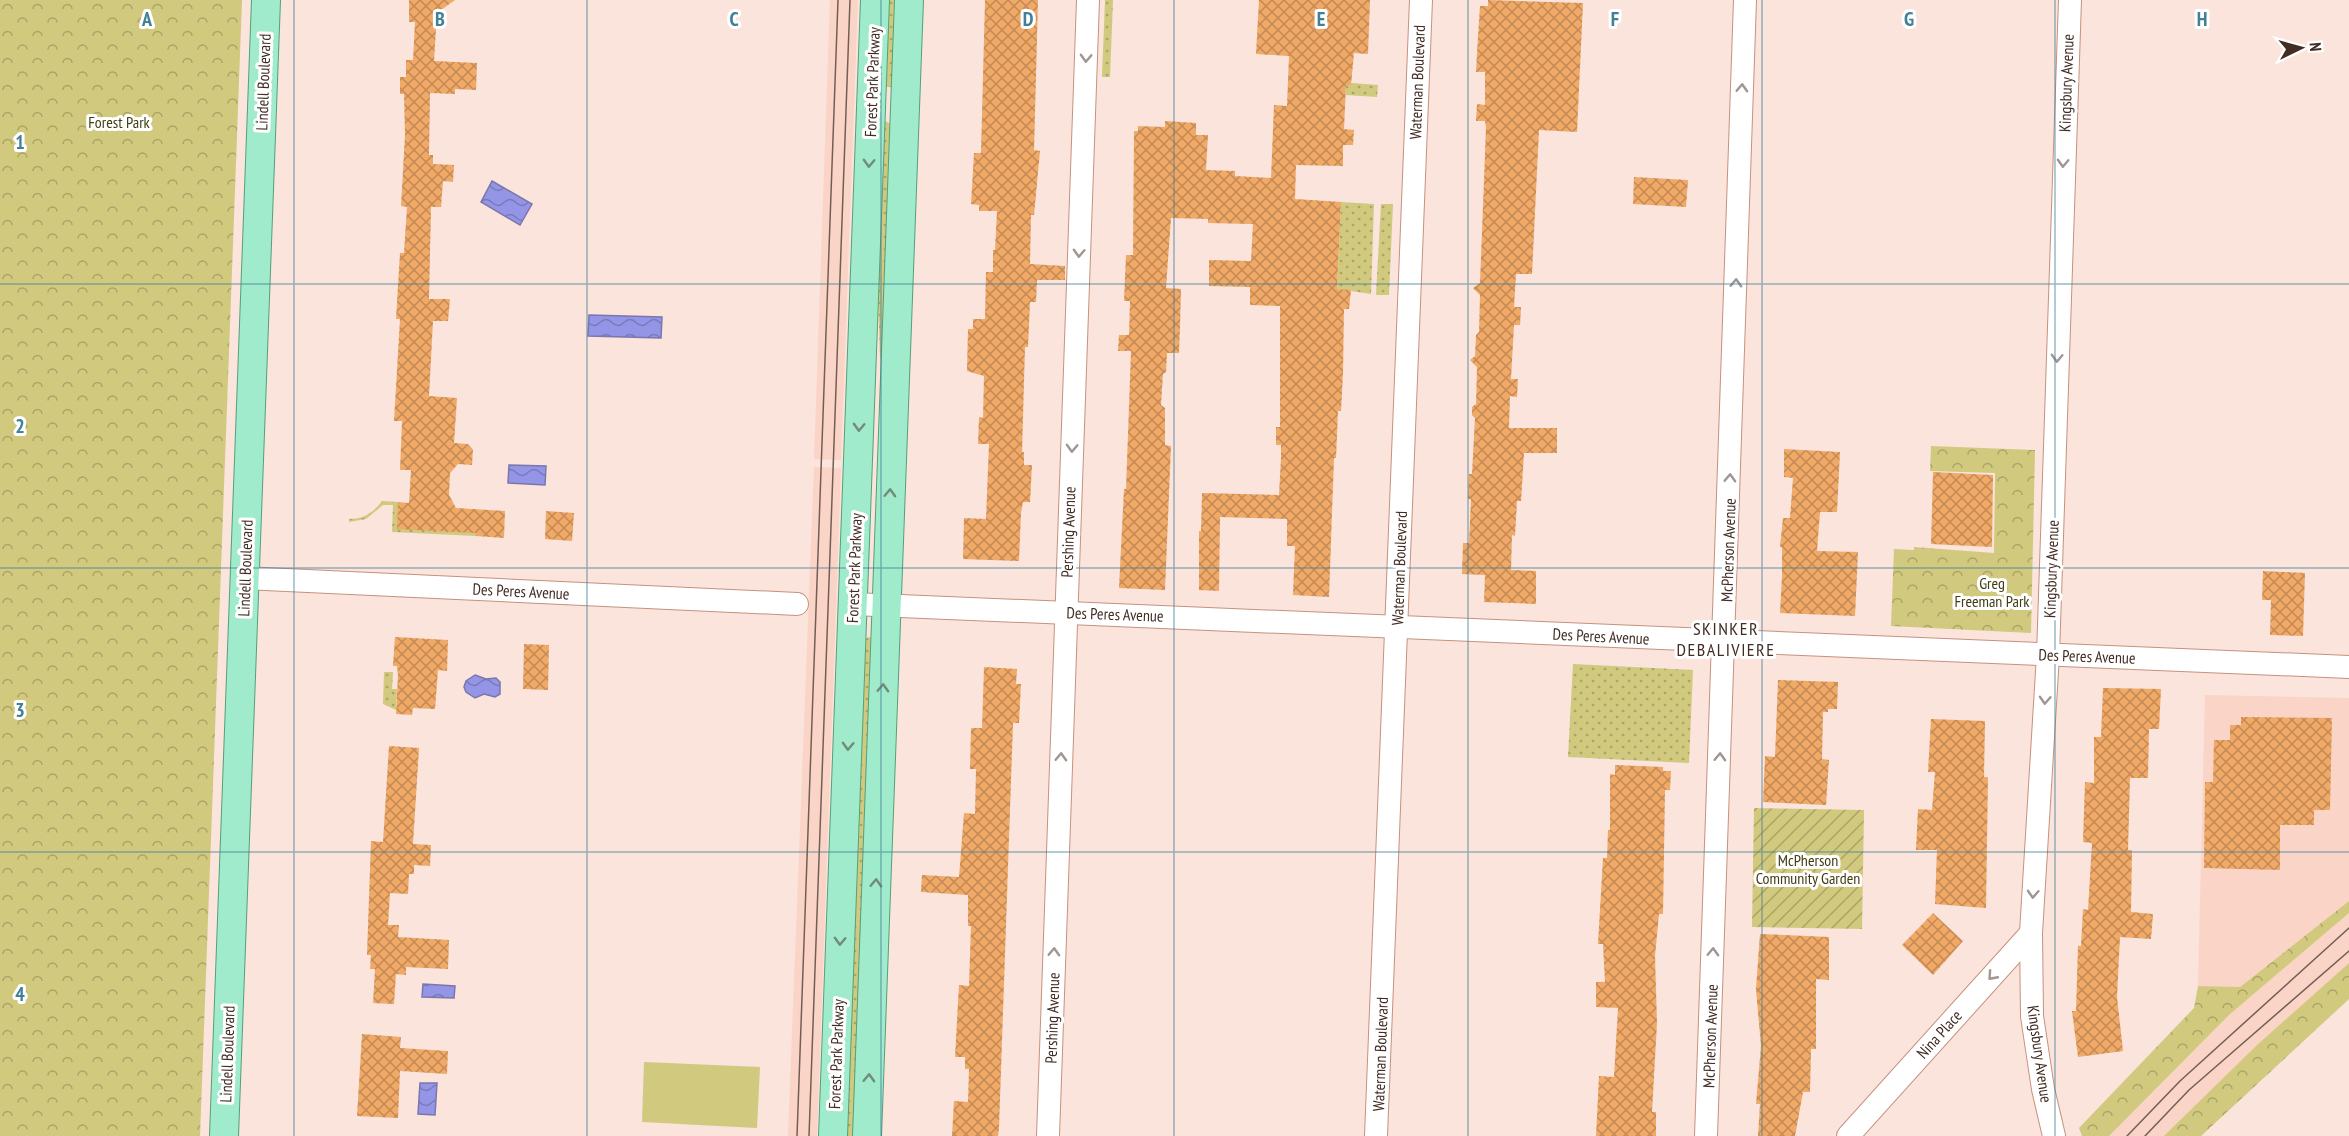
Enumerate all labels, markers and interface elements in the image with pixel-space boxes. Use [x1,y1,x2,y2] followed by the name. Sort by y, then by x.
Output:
[141,6,153,32] text: A
[435,6,445,32] text: B
[729,6,739,32] text: C
[1023,6,1034,32] text: D
[1317,6,1325,32] text: E
[1611,6,1619,32] text: F
[1904,6,1914,32] text: G
[2197,6,2207,32] text: H
[2271,18,2331,78] north arrow
[1405,24,1429,140] street label: Waterman Boulevard
[860,27,884,137] street label: Forest Park Parkway
[251,33,275,131] street label: Lindell Boulevard
[2054,34,2078,132] street label: Kingsbury Avenue
[2306,42,2326,52] text: N
[1079,54,1092,63] one-way arrow
[1736,83,1748,92] one-way arrow
[88,112,151,132] park label: Forest Park
[15,129,25,155] text: 1
[863,159,875,168] one-way arrow
[2057,159,2070,168] one-way arrow
[1072,249,1085,258] one-way arrow
[1730,278,1742,287] one-way arrow
[2051,353,2064,362] one-way arrow
[15,413,25,439] text: 2
[853,422,866,431] one-way arrow
[1065,444,1078,453] one-way arrow
[1724,473,1736,482] one-way arrow
[1056,486,1080,578] street label: Pershing Avenue
[884,488,897,497] one-way arrow
[1716,498,1740,602] street label: McPherson Avenue
[1387,510,1411,626] street label: Waterman Boulevard
[842,513,866,623] street label: Forest Park Parkway
[233,519,257,617] street label: Lindell Boulevard
[2039,520,2063,618] street label: Kingsbury Avenue
[1954,573,2030,611] park label: Greg Freeman Park
[472,578,570,604] street label: Des Peres Avenue
[1066,602,1164,626] street label: Des Peres Avenue
[1677,617,1775,661] district label: SKINKER DEBALIVIERE
[1552,623,1650,649] street label: Des Peres Avenue
[2038,644,2136,668] street label: Des Peres Avenue
[877,683,889,692] one-way arrow
[2039,695,2052,704] one-way arrow
[15,697,25,723] text: 3
[841,741,854,750] one-way arrow
[1054,752,1067,761] one-way arrow
[1714,752,1727,761] one-way arrow
[1756,850,1860,888] park label: McPherson Community Garden
[870,878,883,887] one-way arrow
[2027,890,2040,899] one-way arrow
[834,936,847,945] one-way arrow
[1048,947,1061,956] one-way arrow
[1707,947,1719,956] one-way arrow
[1988,970,1999,980] one-way arrow
[1040,972,1064,1064] street label: Pershing Avenue
[15,981,25,1007] text: 4
[1698,984,1722,1088] street label: McPherson Avenue
[1368,996,1392,1112] street label: Waterman Boulevard
[824,999,848,1109] street label: Forest Park Parkway
[2023,1004,2057,1104] street label: Kingsbury Avenue
[215,1005,239,1103] street label: Lindell Boulevard
[1912,1006,1966,1062] street label: Nina Place
[863,1073,876,1082] one-way arrow

